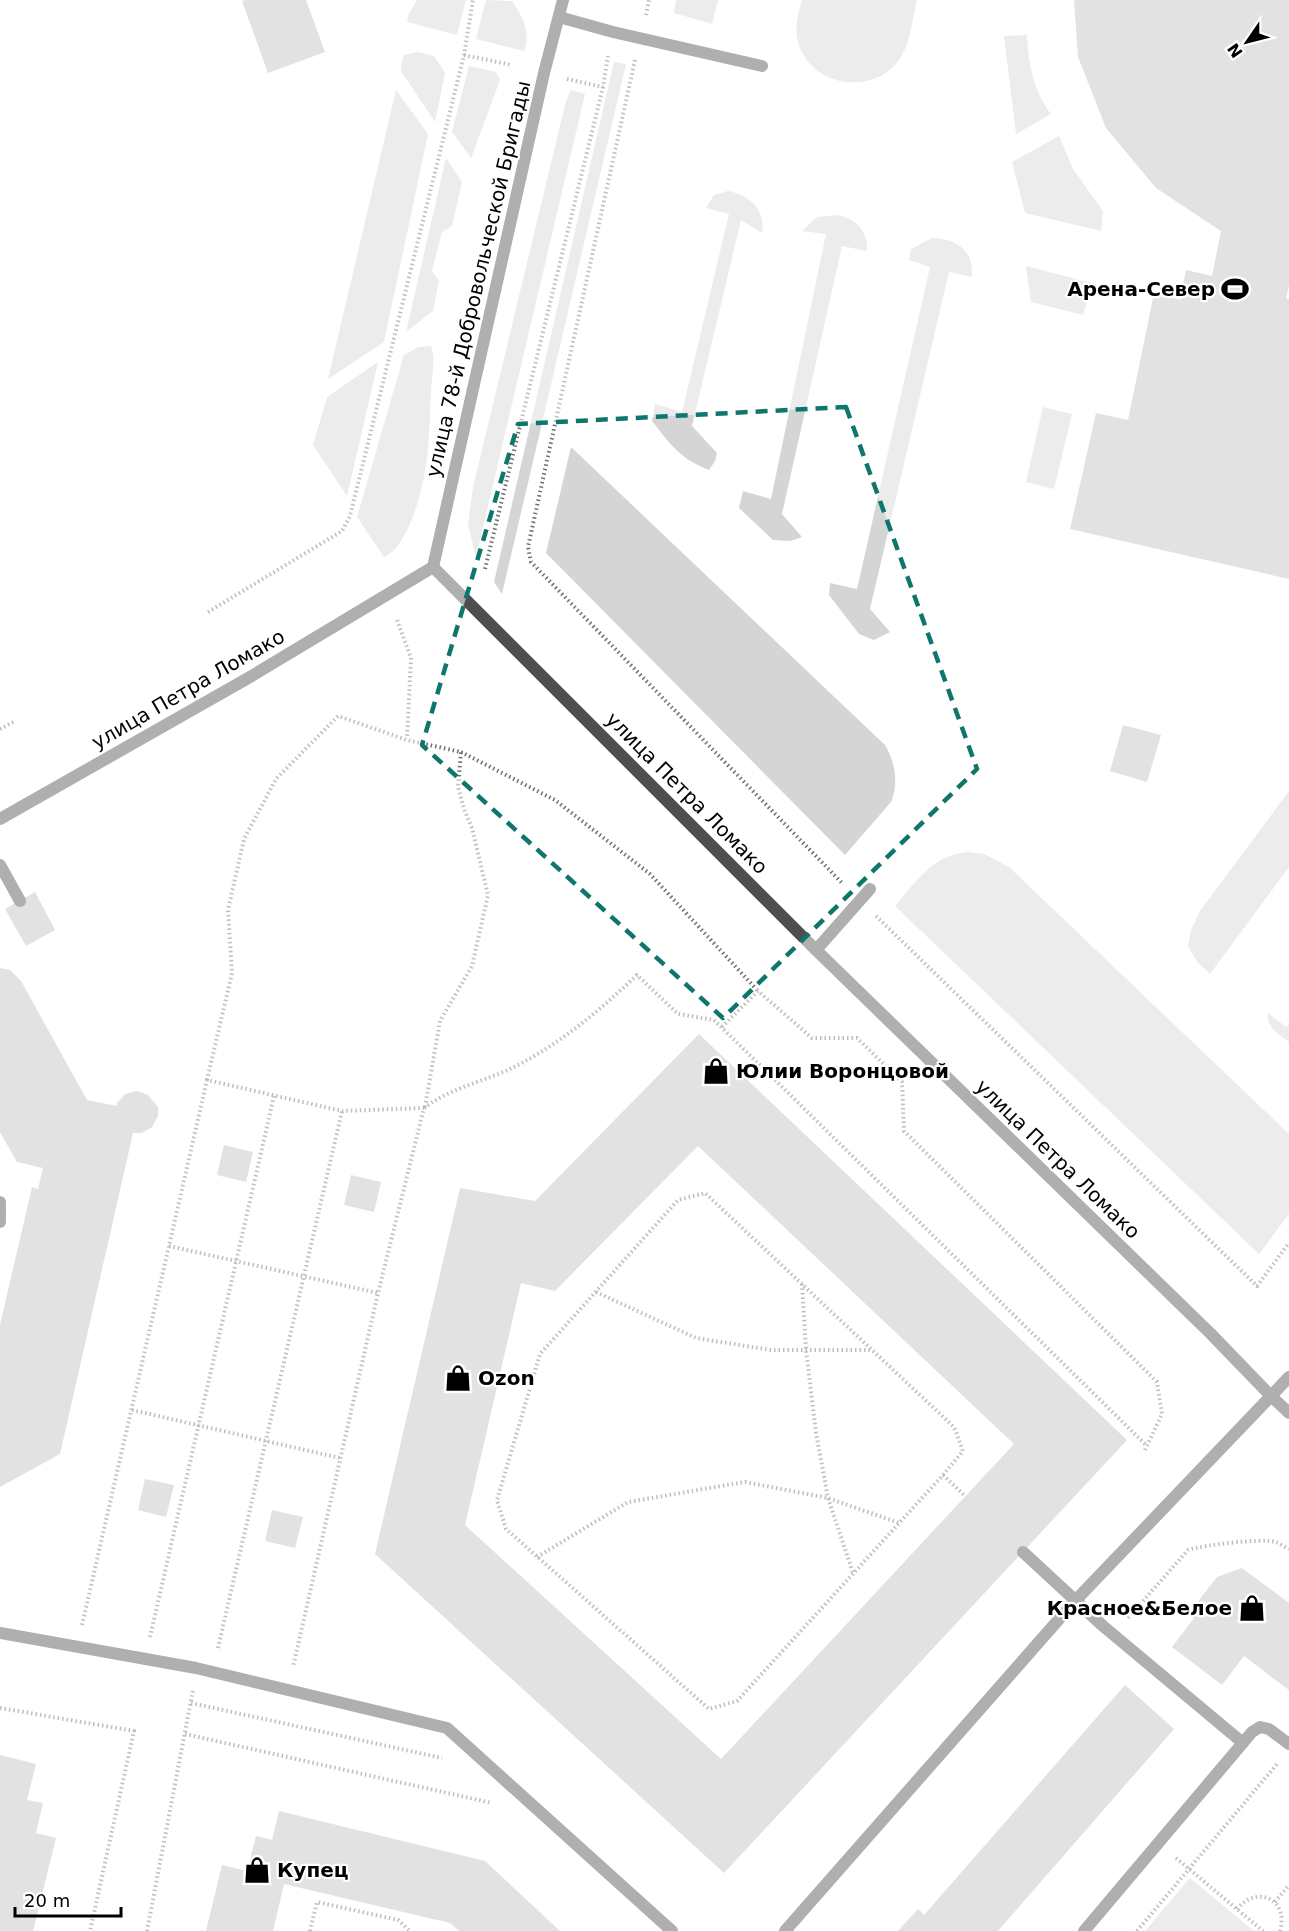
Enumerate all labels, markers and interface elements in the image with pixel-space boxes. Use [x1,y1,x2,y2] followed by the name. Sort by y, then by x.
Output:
[1217,12,1277,72] north arrow
[1224,39,1247,61] text: N
[421,78,535,480] street label: улица 78-й Добровольческой Бригады
[1220,274,1250,304] sports icon: Арена-Север
[1067,277,1215,301] place label: Арена-Север
[87,624,289,754] street label: улица Петра Ломако
[601,707,773,879] street label: улица Петра Ломако
[701,1056,731,1086] shop icon: Юлии Воронцовой
[736,1059,949,1083] place label: Юлии Воронцовой
[971,1074,1145,1244] street label: улица Петра Ломако
[443,1363,473,1393] shop icon: Ozon
[478,1366,535,1390] place label: Ozon
[1237,1593,1267,1623] shop icon: Красное&Белое
[1047,1596,1232,1620] place label: Красное&Белое
[242,1855,272,1885] shop icon: Купец
[277,1858,349,1882] place label: Купец
[15,1880,122,1918] scale bar
[24,1890,70,1911] text: 20 m

